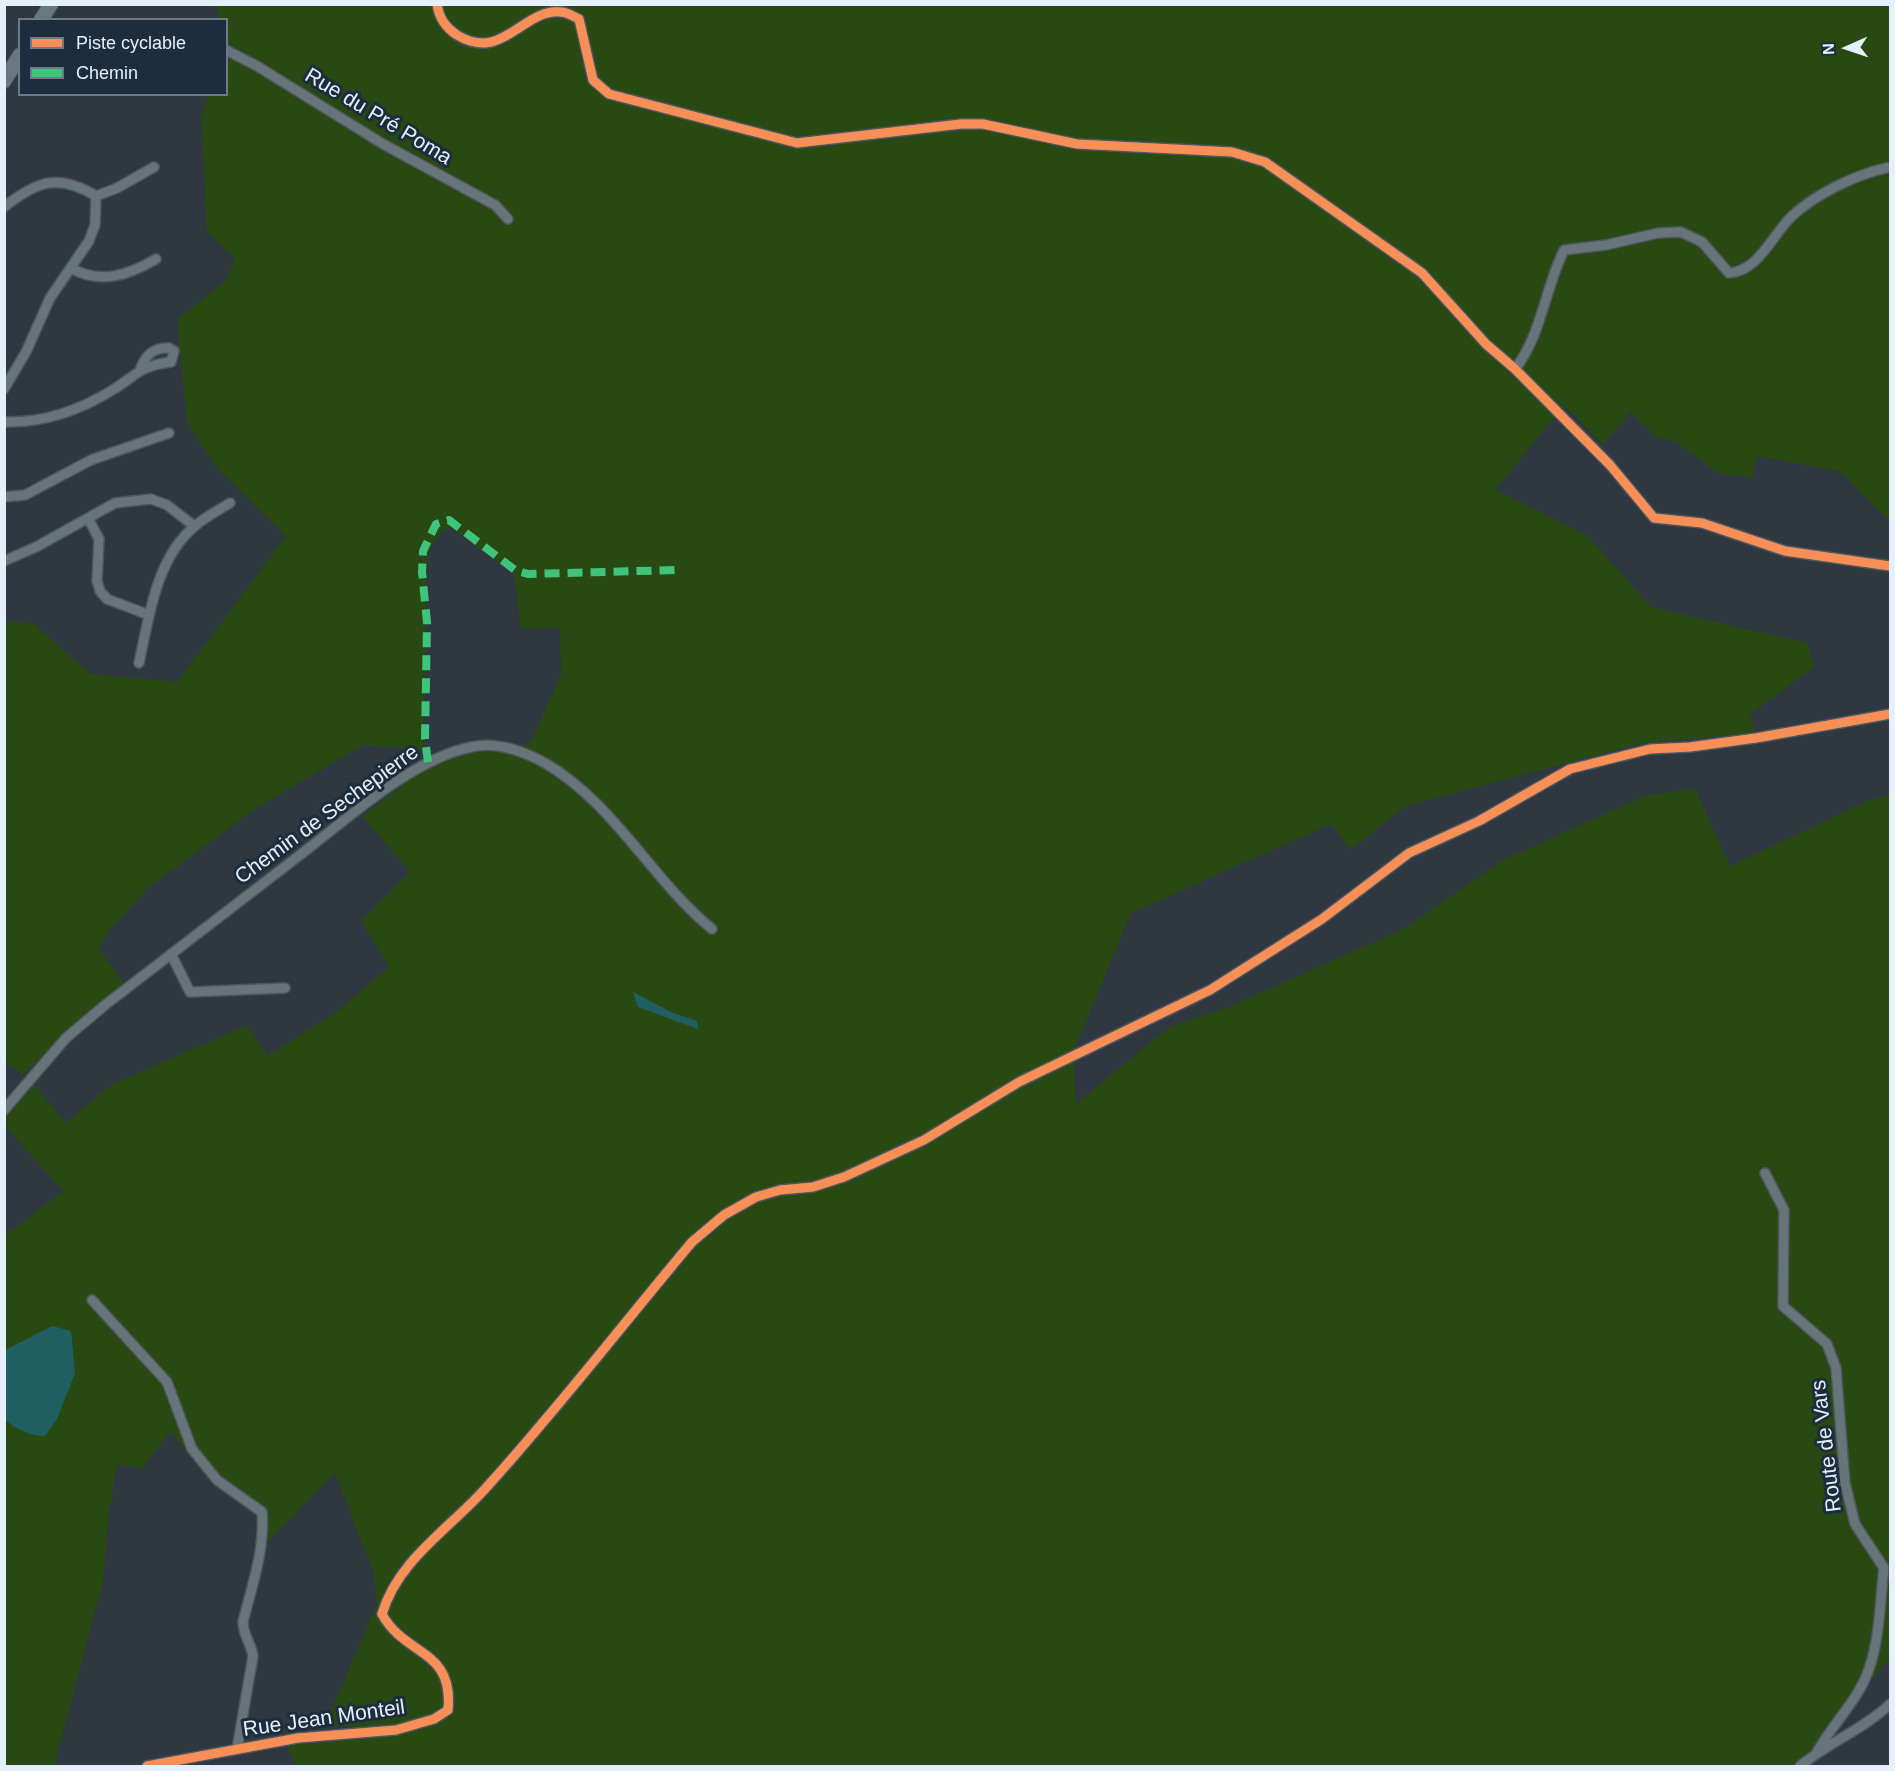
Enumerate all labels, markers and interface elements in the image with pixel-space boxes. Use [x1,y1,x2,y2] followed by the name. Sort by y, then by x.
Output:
[18,18,228,96] legend
[1817,18,1877,78] north arrow
[76,33,186,53] text: Piste cyclable
[1820,43,1837,55] text: N
[76,63,138,83] text: Chemin
[300,63,456,171] street label: Rue du Pré Poma
[230,740,424,890] street label: Chemin de Sechepierre
[1806,1379,1848,1513] street label: Route de Vars
[241,1695,407,1743] street label: Rue Jean Monteil

